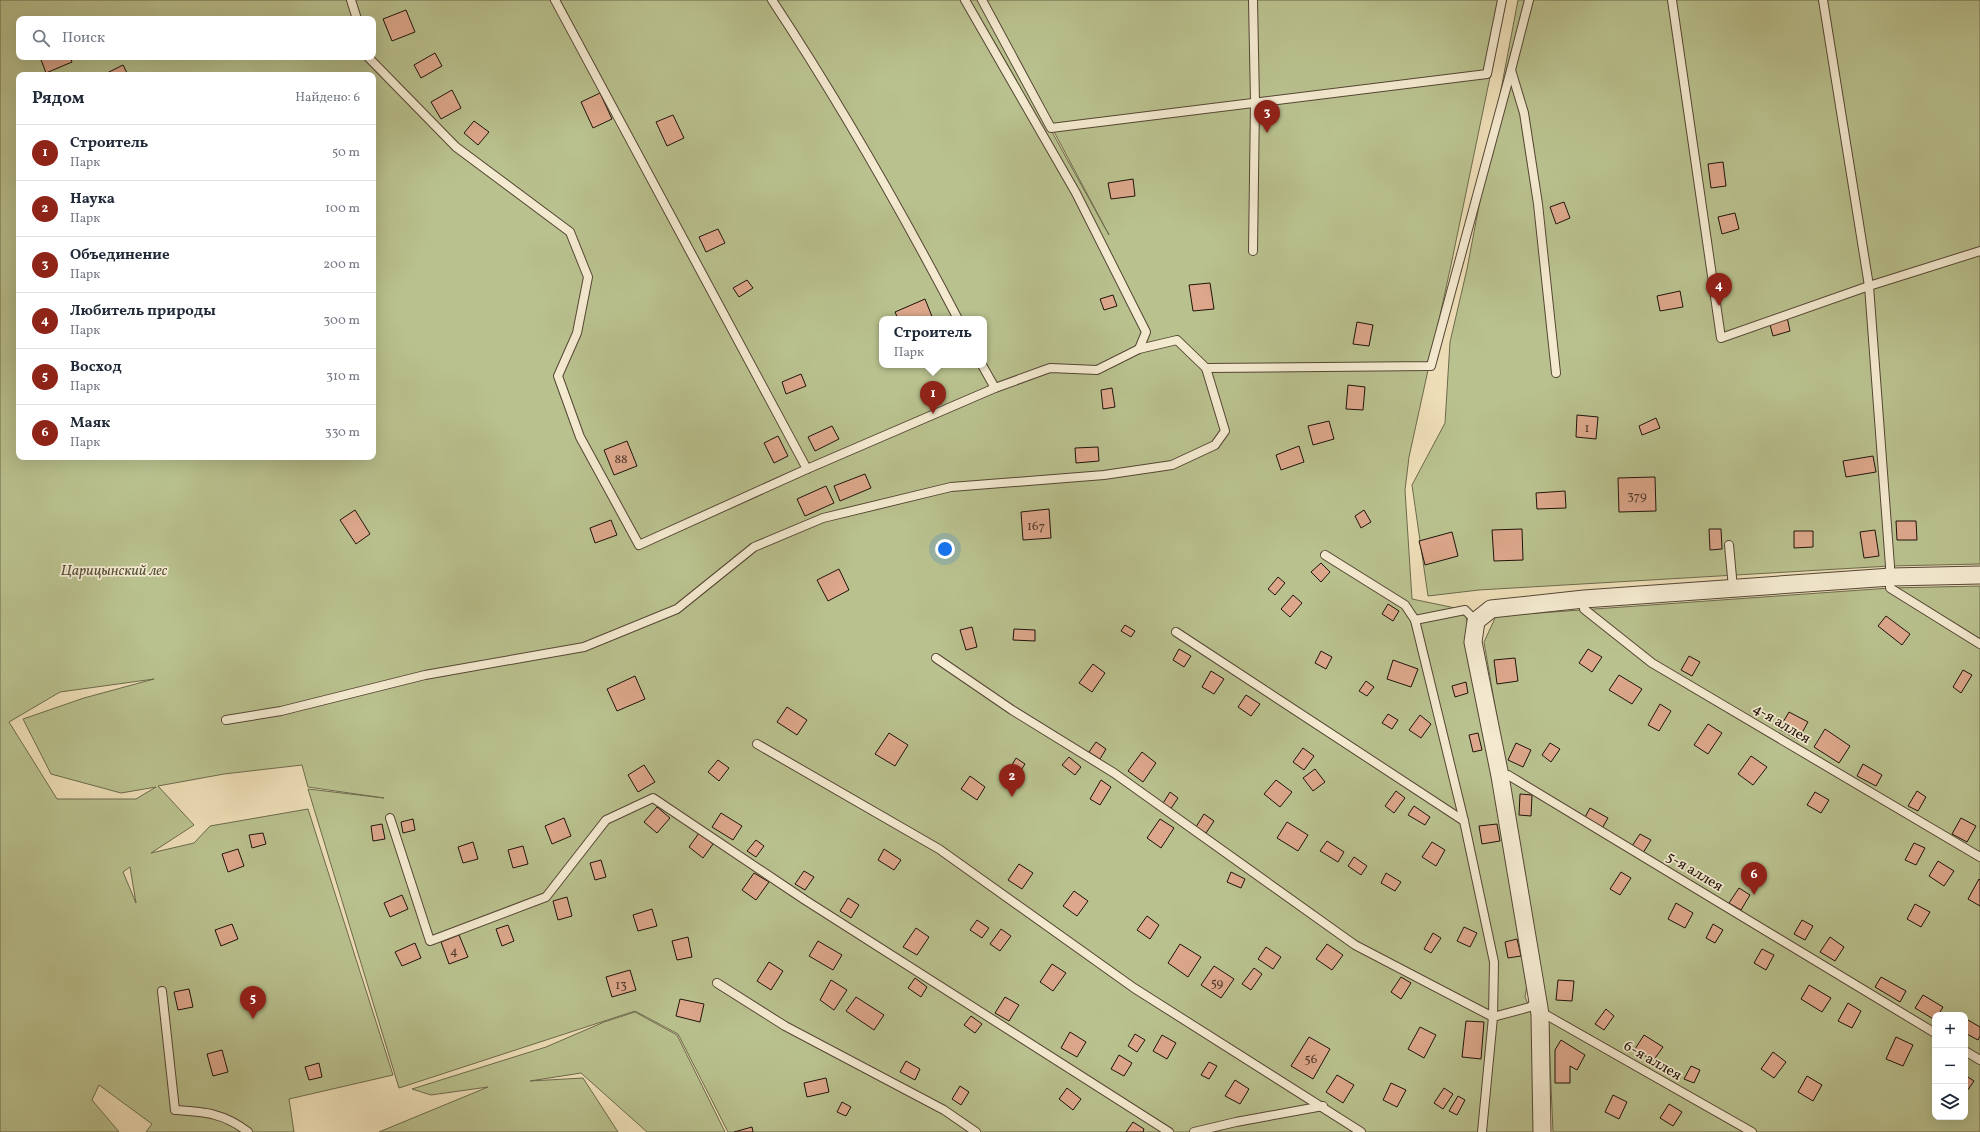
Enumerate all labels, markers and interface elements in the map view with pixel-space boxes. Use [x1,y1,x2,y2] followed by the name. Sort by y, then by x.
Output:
[16,16,376,60] search box
[30,27,52,49] icon: search
[62,28,105,49] text: Поиск
[32,87,85,110] text: Рядом
[295,89,360,107] text: Найдено: 6
[1254,100,1280,133] pin: 3
[70,133,148,154] text: Строитель
[42,144,48,162] text: 1
[332,144,360,162] text: 50 m
[70,154,100,172] text: Парк
[70,189,115,210] text: Наука
[42,200,48,218] text: 2
[325,200,360,218] text: 100 m
[70,210,100,228] text: Парк
[70,245,170,266] text: Объединение
[42,256,48,274] text: 3
[323,256,360,274] text: 200 m
[70,266,100,284] text: Парк
[1706,273,1732,306] pin: 4
[70,301,216,322] text: Любитель природы
[41,312,49,330] text: 4
[324,312,360,330] text: 300 m
[879,316,987,368] popup
[70,322,100,340] text: Парк
[894,323,972,344] text: Строитель
[894,344,924,362] text: Парк
[70,357,122,378] text: Восход
[42,368,48,386] text: 5
[326,368,360,386] text: 310 m
[70,378,100,396] text: Парк
[920,381,946,414] pin: 1
[70,413,110,434] text: Маяк
[1584,420,1590,438] house number: 1
[41,424,49,442] text: 6
[325,424,360,442] text: 330 m
[70,434,100,452] text: Парк
[614,451,628,469] house number: 88
[1627,488,1647,506] house number: 379
[1027,518,1045,536] house number: 167
[935,539,955,559] your location
[61,561,168,582] park label: Царицынский лес
[1748,699,1814,750] street label: 4-я аллея
[999,764,1025,797] pin: 2
[1662,847,1727,898] street label: 5-я аллея
[1741,862,1767,895] pin: 6
[450,943,458,961] house number: 4
[1211,975,1224,993] house number: 59
[615,977,627,995] house number: 13
[240,986,266,1019] pin: 5
[1932,1012,1968,1120] map controls
[1932,1012,1968,1048] button: +
[1619,1036,1685,1086] street label: 6-я аллея
[1932,1048,1968,1084] button: −
[1305,1051,1318,1069] house number: 56
[1932,1084,1968,1120] button: layers

